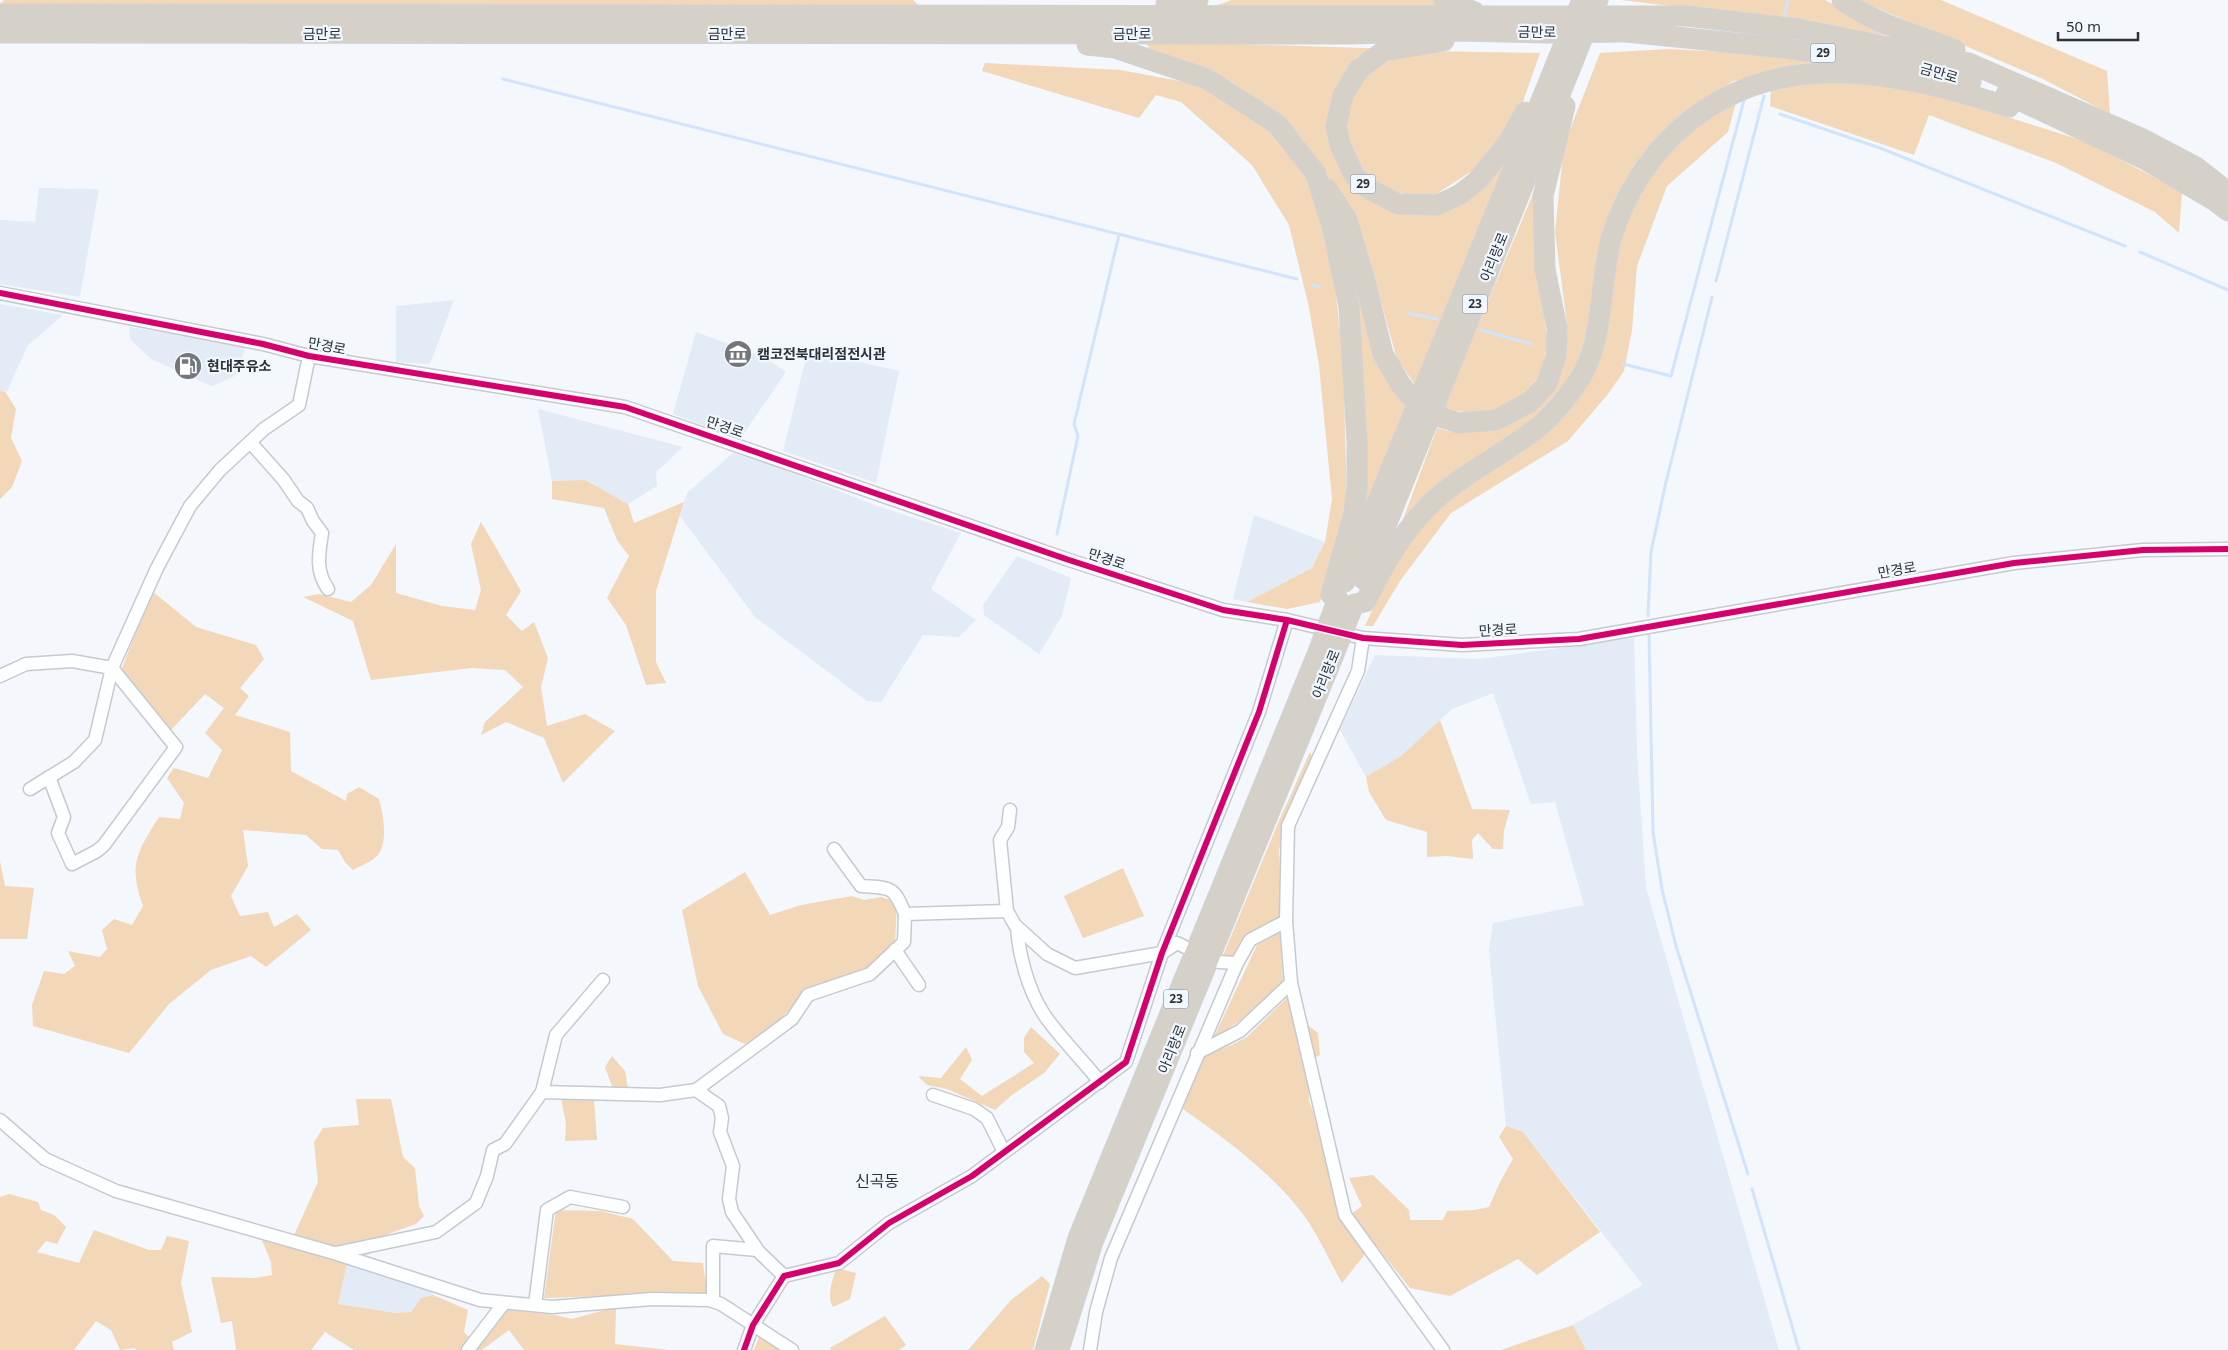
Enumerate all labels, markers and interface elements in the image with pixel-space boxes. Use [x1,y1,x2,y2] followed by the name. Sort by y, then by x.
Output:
[2058,10,2138,42] scale bar
[2066,16,2101,36] text: 50 m
[1518,22,1557,41] street label: 금만로
[303,24,341,43] street label: 금만로
[708,24,746,43] street label: 금만로
[1113,24,1151,43] street label: 금만로
[1810,44,1836,62] road number: 29
[1918,58,1960,87] street label: 금만로
[1350,174,1376,193] road number: 29
[1475,229,1512,284] street label: 아리랑로
[1462,294,1488,314] road number: 23
[306,332,348,359] street label: 만경로
[723,339,753,369] museum icon: 캠코전북대리점전시관
[757,344,886,363] place label: 캠코전북대리점전시관
[173,351,203,381] fuel station icon: 현대주유소
[207,356,272,375] place label: 현대주유소
[704,411,747,442] street label: 만경로
[1086,544,1129,574] street label: 만경로
[1876,557,1918,582] street label: 만경로
[1478,619,1518,640] street label: 만경로
[1307,646,1344,701] street label: 아리랑로
[1164,990,1188,1009] road number: 23
[1153,1021,1190,1076] street label: 아리랑로
[855,1170,899,1192] district label: 신곡동

